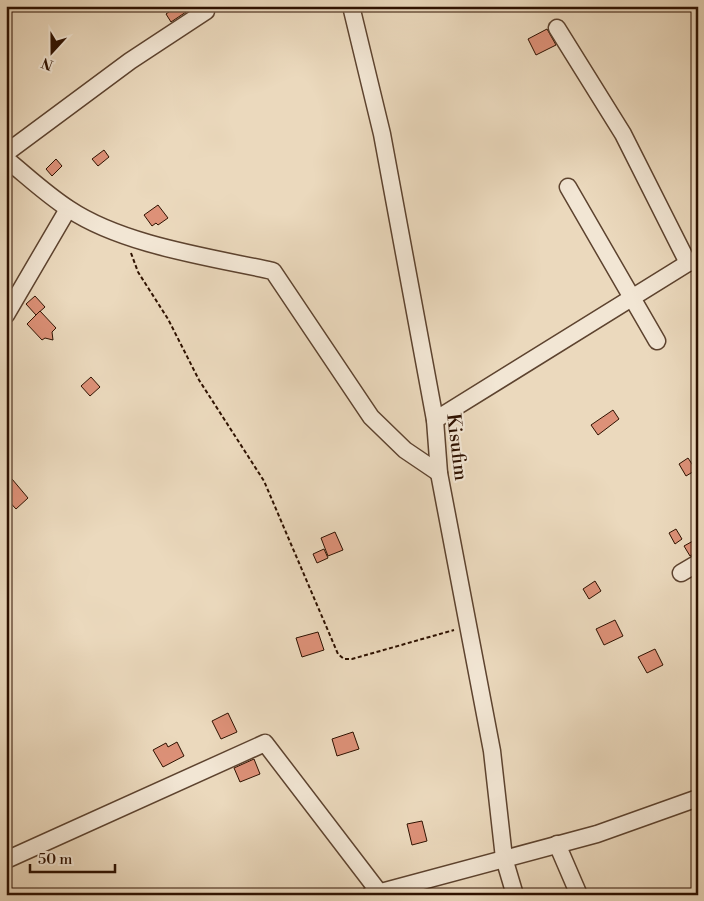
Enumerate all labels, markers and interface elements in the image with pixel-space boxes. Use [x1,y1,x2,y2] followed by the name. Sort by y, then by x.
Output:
[28,28,78,78] north arrow
[39,53,56,74] text: N
[441,412,473,482] street label: Kisufim
[30,841,115,873] scale bar
[38,850,72,869] text: 50 m

